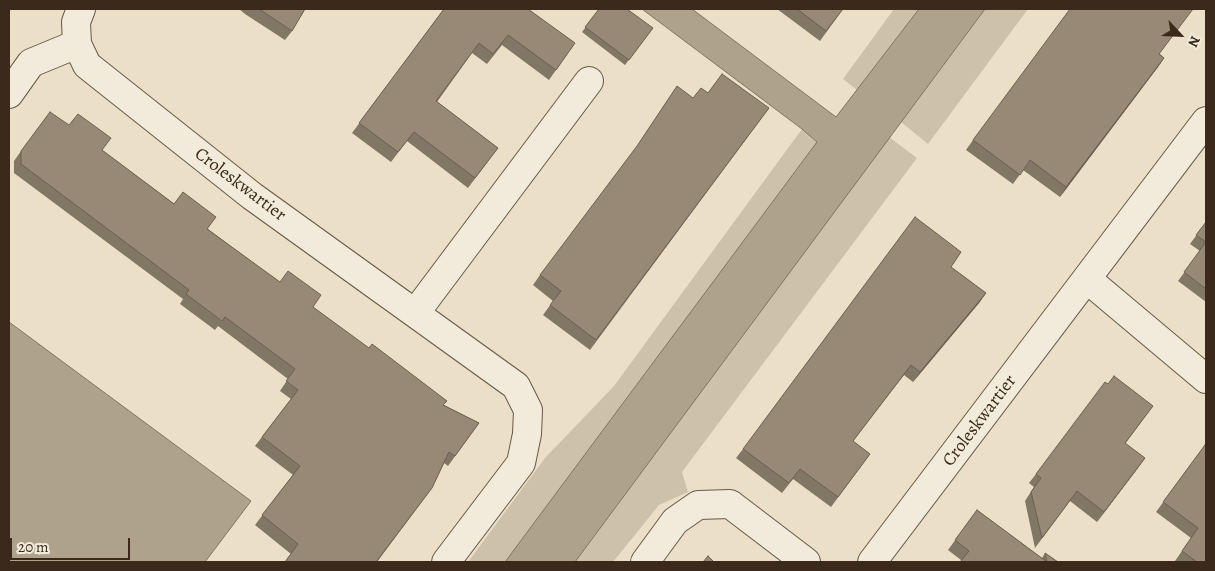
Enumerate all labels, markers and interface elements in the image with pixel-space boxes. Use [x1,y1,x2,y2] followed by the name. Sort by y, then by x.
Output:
[1155,10,1205,60] north arrow
[1183,33,1205,50] text: N
[190,144,290,226] street label: Croleskwartier
[939,371,1021,471] street label: Croleskwartier
[12,528,132,560] scale bar
[18,537,49,557] text: 20 m

